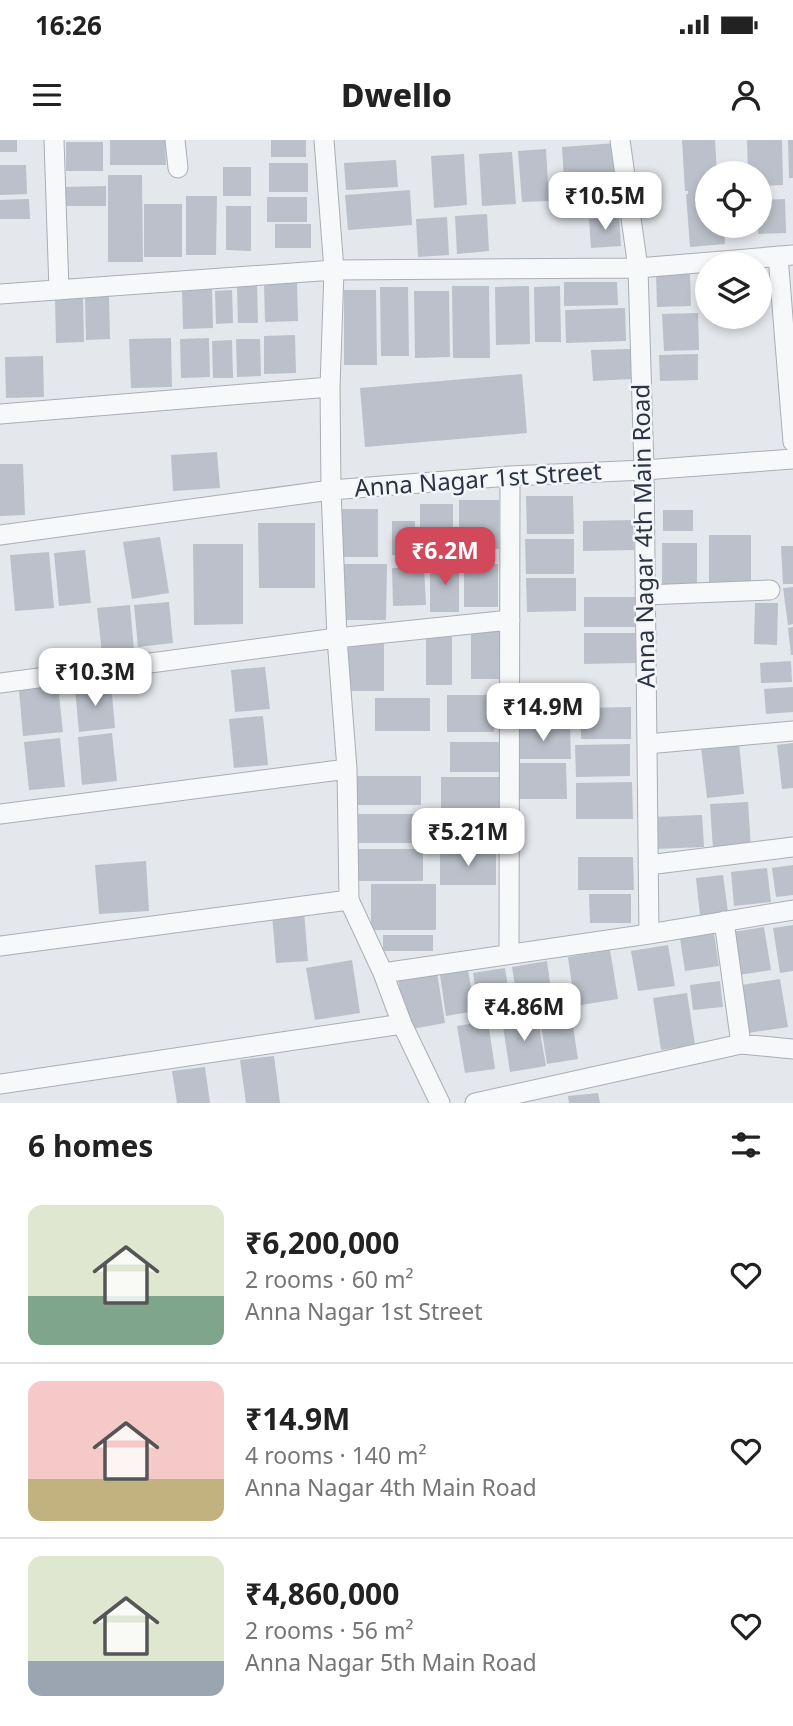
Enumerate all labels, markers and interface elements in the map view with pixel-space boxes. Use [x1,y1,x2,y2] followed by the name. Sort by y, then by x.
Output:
[35,7,102,43] text: 16:26
[341,73,452,116] text: Dwello
[28,76,66,114] icon: menu
[727,76,765,114] icon: person
[695,161,772,329] map controls
[695,161,772,238] button: locate
[548,172,662,232] pin: ₹10.5M
[565,179,645,211] text: ₹10.5M
[695,252,772,329] button: layers
[623,384,662,689] street label: Anna Nagar 4th Main Road
[353,453,603,504] street label: Anna Nagar 1st Street
[396,528,494,587] pin: ₹6.2M
[411,534,479,566] text: ₹6.2M
[38,648,152,708] pin: ₹10.3M
[55,655,135,687] text: ₹10.3M
[486,684,600,743] pin: ₹14.9M
[503,690,583,722] text: ₹14.9M
[411,808,525,868] pin: ₹5.21M
[428,815,508,847] text: ₹5.21M
[467,984,581,1043] pin: ₹4.86M
[484,990,564,1022] text: ₹4.86M
[28,1125,153,1166] text: 6 homes
[727,1126,765,1164] icon: filters
[245,1222,399,1263] text: ₹6,200,000
[84,1233,168,1317] icon: home
[727,1256,765,1294] icon: heart
[245,1263,414,1295] text: 2 rooms · 60 m²
[245,1295,483,1327] text: Anna Nagar 1st Street
[245,1398,350,1439] text: ₹14.9M
[84,1409,168,1493] icon: home
[727,1432,765,1470] icon: heart
[245,1439,427,1471] text: 4 rooms · 140 m²
[245,1471,537,1503] text: Anna Nagar 4th Main Road
[245,1573,399,1614] text: ₹4,860,000
[84,1584,168,1668] icon: home
[727,1607,765,1645] icon: heart
[245,1614,414,1646] text: 2 rooms · 56 m²
[245,1646,537,1678] text: Anna Nagar 5th Main Road

